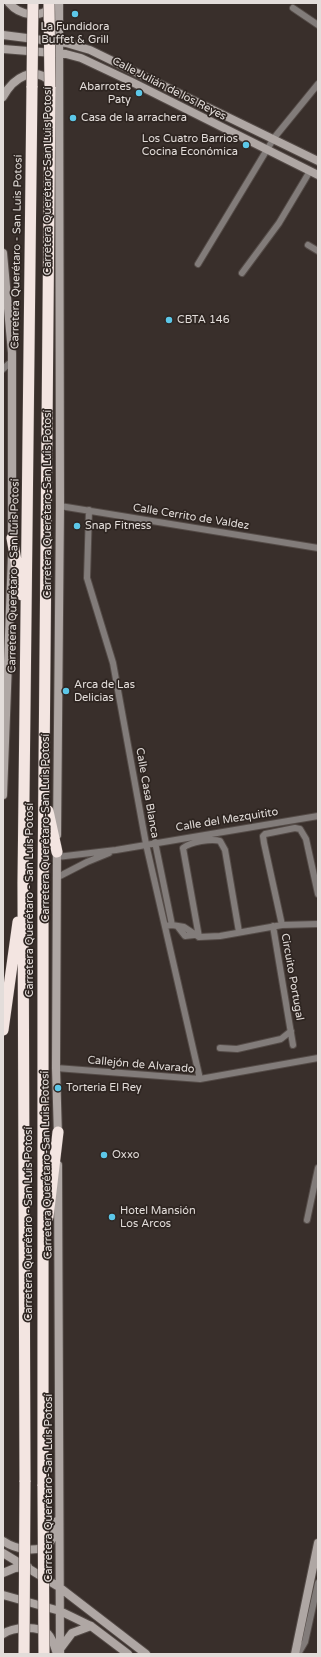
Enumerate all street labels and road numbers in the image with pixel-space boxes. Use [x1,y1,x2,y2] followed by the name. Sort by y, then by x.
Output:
[110,54,228,124] street label: Calle Julián de los Reyes
[41,87,55,275] street label: Carretera Querétaro-San Luis Potosí
[9,155,25,349] street label: Carretera Querétaro - San Luis Potosí
[41,410,55,598] street label: Carretera Querétaro-San Luis Potosí
[6,479,22,673] street label: Carretera Querétaro - San Luis Potosí
[132,501,250,533] street label: Calle Cerrito de Valdez
[39,734,53,922] street label: Carretera Querétaro-San Luis Potosí
[133,747,161,839] street label: Calle Casa Blanca
[23,803,37,997] street label: Carretera Querétaro - San Luis Potosí
[175,805,279,835] street label: Calle del Mezquitito
[278,932,306,1022] street label: Circuito Portugal
[87,1054,195,1076] street label: Callejón de Alvarado
[39,1071,55,1259] street label: Carretera Querétaro-San Luis Potosí
[22,1127,36,1321] street label: Carretera Querétaro - San Luis Potosí
[42,1394,56,1582] street label: Carretera Querétaro-San Luis Potosí

